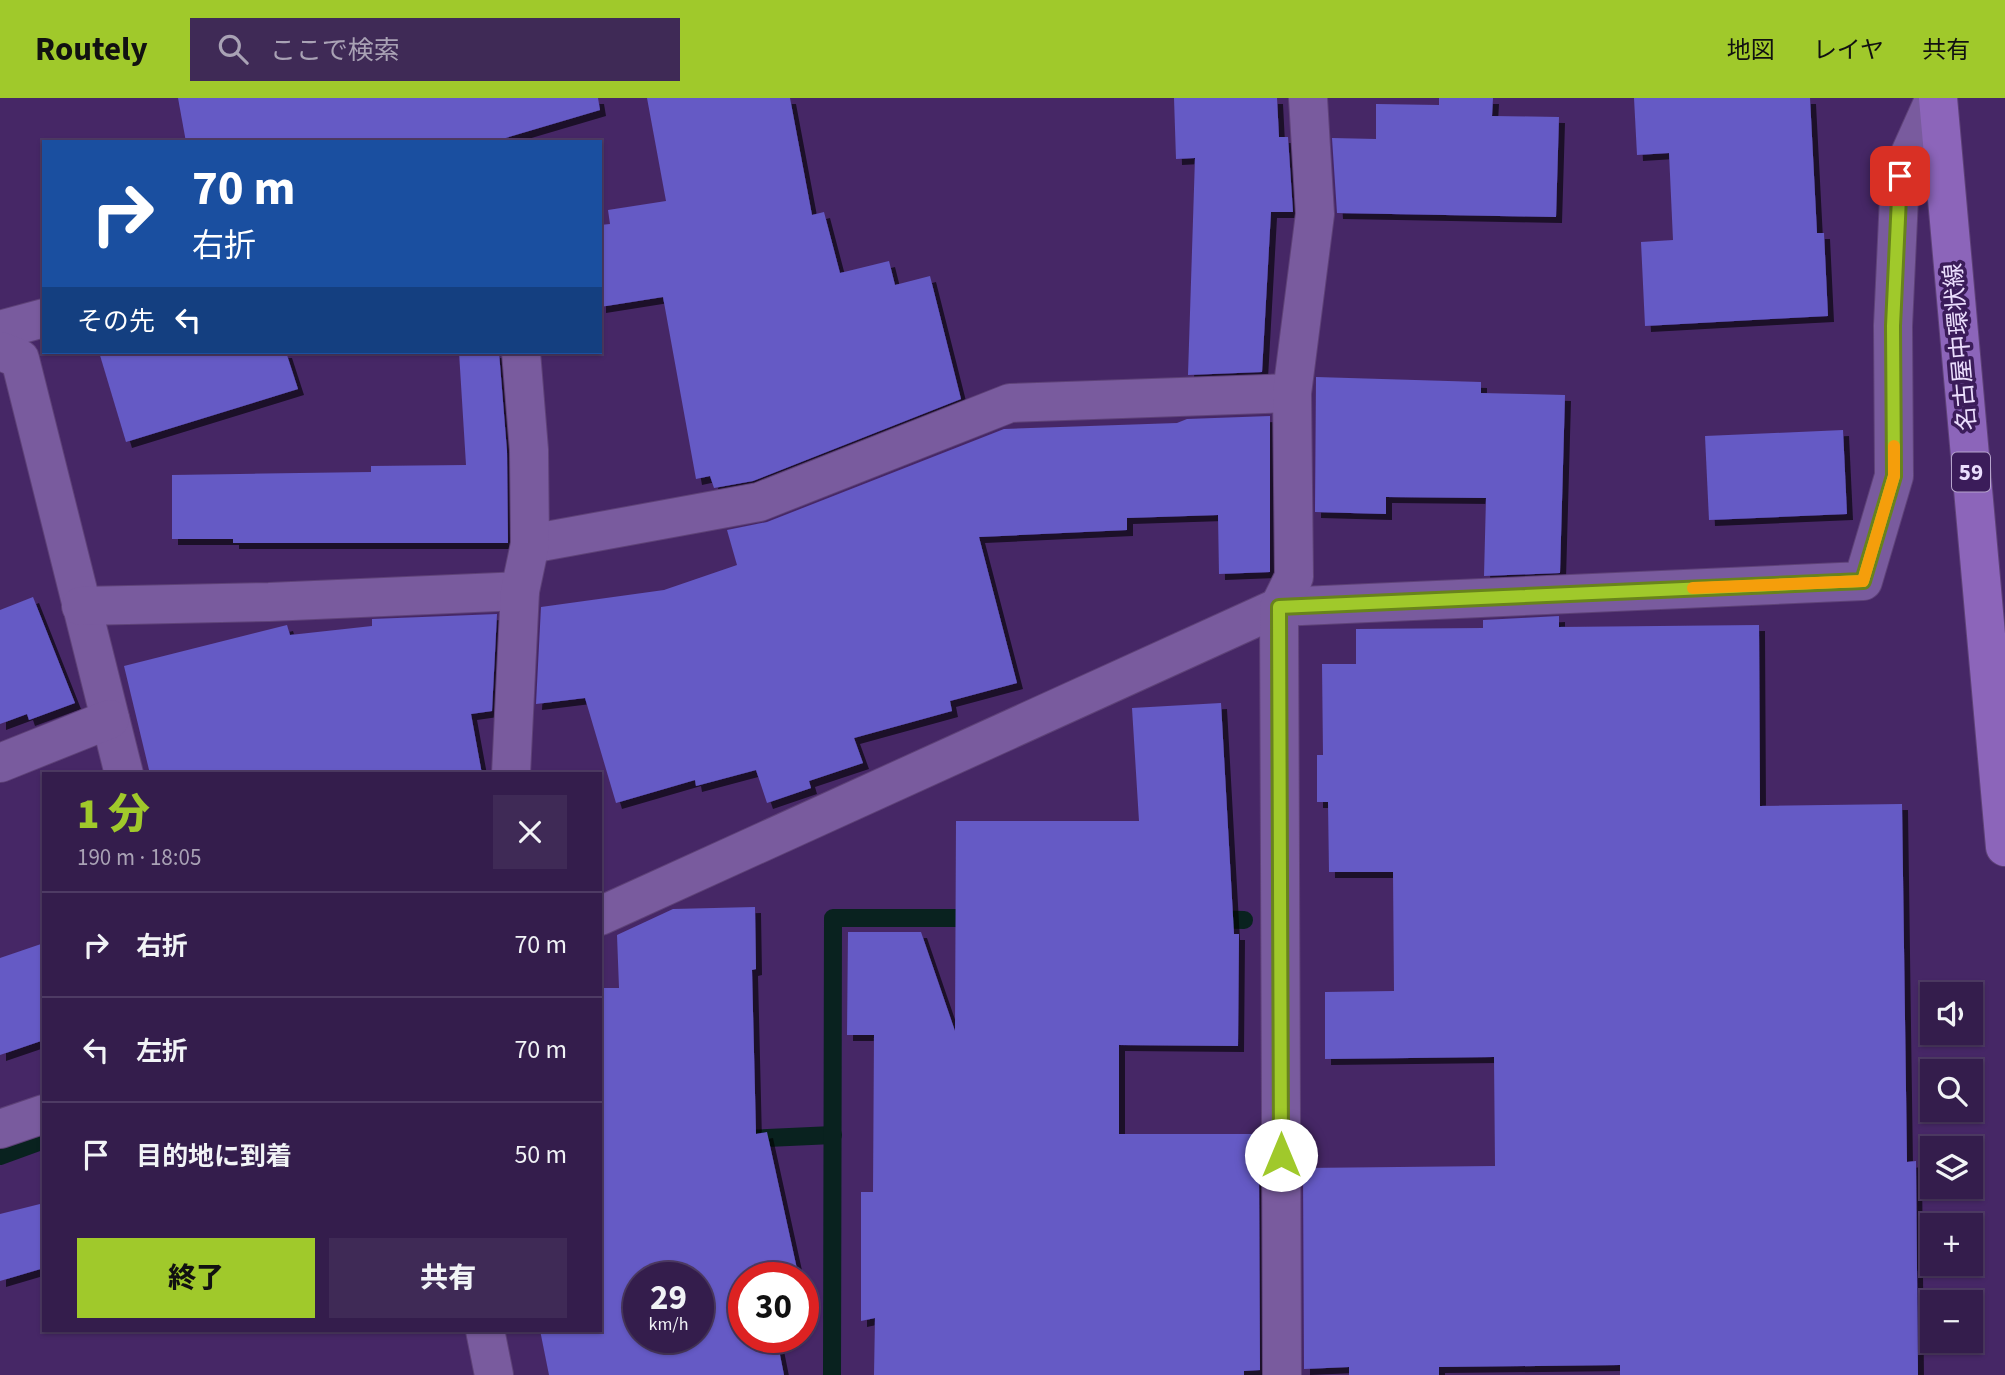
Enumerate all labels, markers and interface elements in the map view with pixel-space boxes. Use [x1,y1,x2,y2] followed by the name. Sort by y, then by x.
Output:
[190,18,680,81] search box
[35,26,148,73] text: Routely
[214,30,252,68] icon: search
[270,32,400,69] text: ここで検索
[1727,33,1775,68] text: 地図
[1813,33,1884,68] text: レイヤ
[1922,33,1970,68] text: 共有
[1870,146,1930,206] pin
[192,154,296,224] text: 70 m
[1881,157,1919,195] icon: arrive
[77,168,168,259] icon: right
[192,223,256,269] text: 右折
[1936,262,1985,432] street label: 名古屋中環状線
[169,301,207,339] icon: left
[77,303,155,340] text: その先
[1952,452,1990,492] road number: 59
[77,785,150,845] text: 1 分
[493,795,567,869] button: close
[77,841,201,874] text: 190 m · 18:05
[77,926,115,964] icon: right
[514,926,567,963] text: 70 m
[136,928,188,965] text: 右折
[1920,982,1983,1353] map controls
[1920,982,1983,1045] button: sound
[77,1031,115,1069] icon: left
[514,1031,567,1068] text: 70 m
[136,1033,188,1070] text: 左折
[1920,1059,1983,1122] button: search
[1244,1118,1318,1192] position arrow
[77,1136,115,1174] icon: arrive
[514,1136,567,1173] text: 50 m
[1920,1136,1983,1199] button: layers
[136,1138,292,1175] text: 目的地に到着
[1920,1213,1983,1276] button: +
[77,1238,315,1318] button: 終了
[329,1238,567,1318] button: 共有
[728,1262,819,1353] speed limit sign: 30
[650,1273,687,1323] text: 29
[1920,1290,1983,1353] button: −
[649,1312,688,1337] text: km/h

